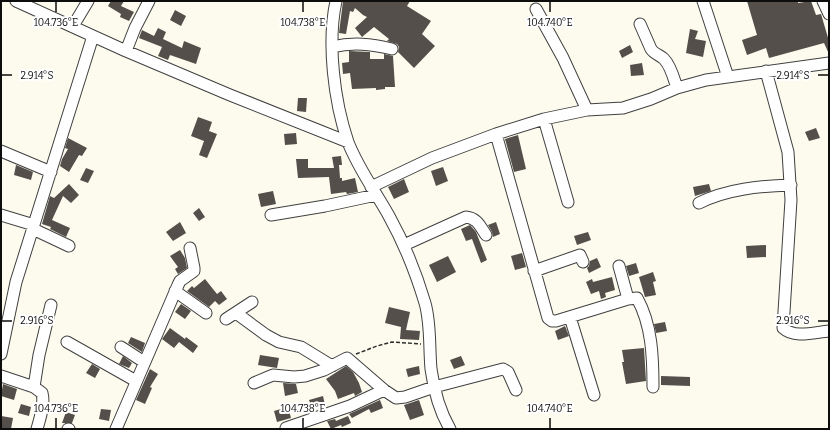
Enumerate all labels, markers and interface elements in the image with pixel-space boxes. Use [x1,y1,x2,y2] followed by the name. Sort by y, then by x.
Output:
[34,17,78,29] text: 104.736°E
[280,17,326,29] text: 104.738°E
[527,17,573,29] text: 104.740°E
[20,70,54,82] text: 2.914°S
[776,70,810,82] text: 2.914°S
[20,315,54,327] text: 2.916°S
[776,315,810,327] text: 2.916°S
[34,403,78,415] text: 104.736°E
[280,403,326,415] text: 104.738°E
[527,403,573,415] text: 104.740°E

